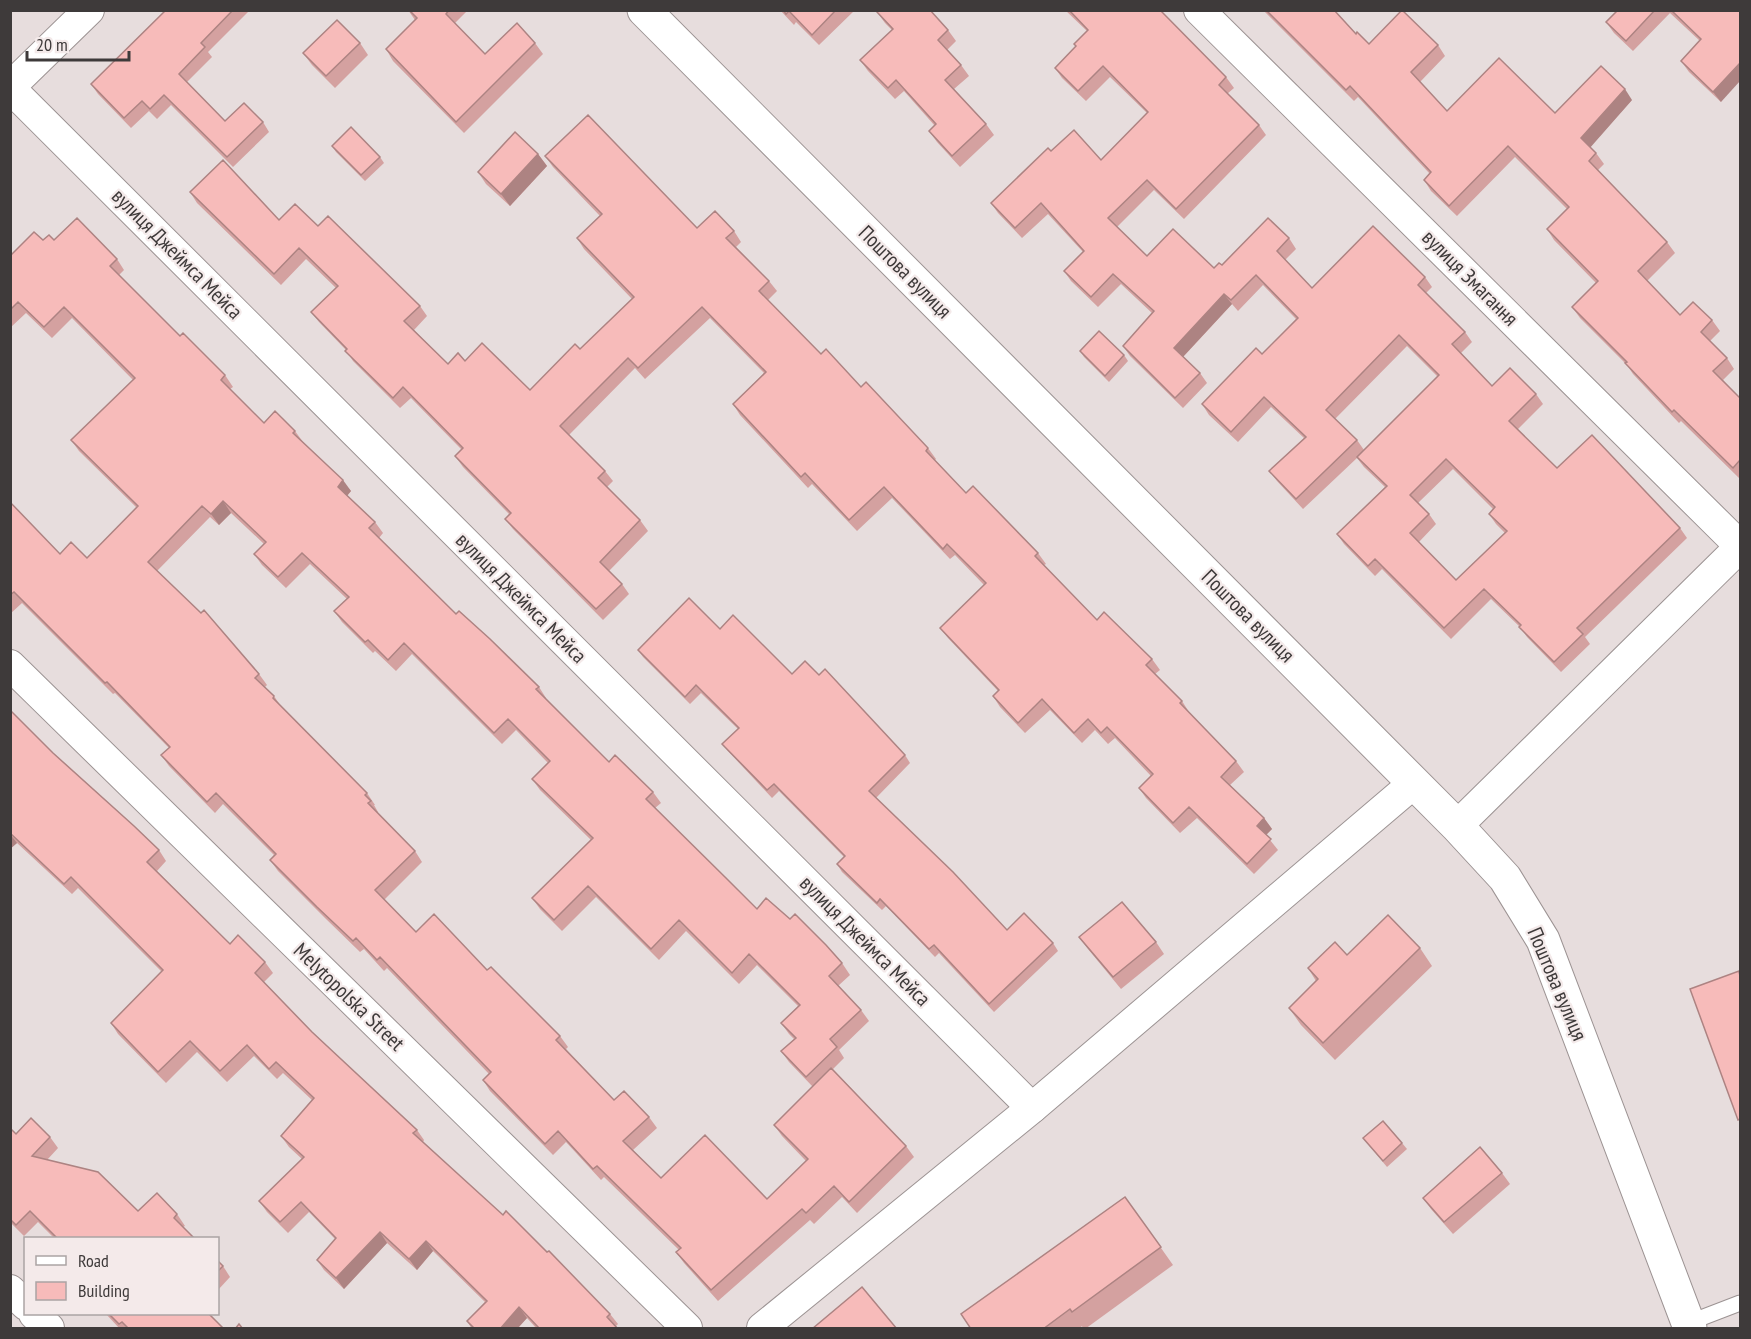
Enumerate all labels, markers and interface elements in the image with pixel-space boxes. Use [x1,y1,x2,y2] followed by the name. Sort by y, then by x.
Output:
[27,24,129,62] scale bar
[36,33,68,56] text: 20 m
[106,183,248,325] street label: вулиця Джеймса Мейса
[853,219,958,324] street label: Поштова вулиця
[1417,224,1524,331] street label: вулиця Змагання
[450,527,592,669] street label: вулиця Джеймса Мейса
[1196,563,1301,668] street label: Поштова вулиця
[794,870,936,1012] street label: вулиця Джеймса Мейса
[1521,923,1593,1045] street label: Поштова вулиця
[288,937,411,1057] street label: Melytopolska Street
[24,1237,219,1315] legend
[78,1249,109,1272] text: Road
[78,1279,130,1302] text: Building

